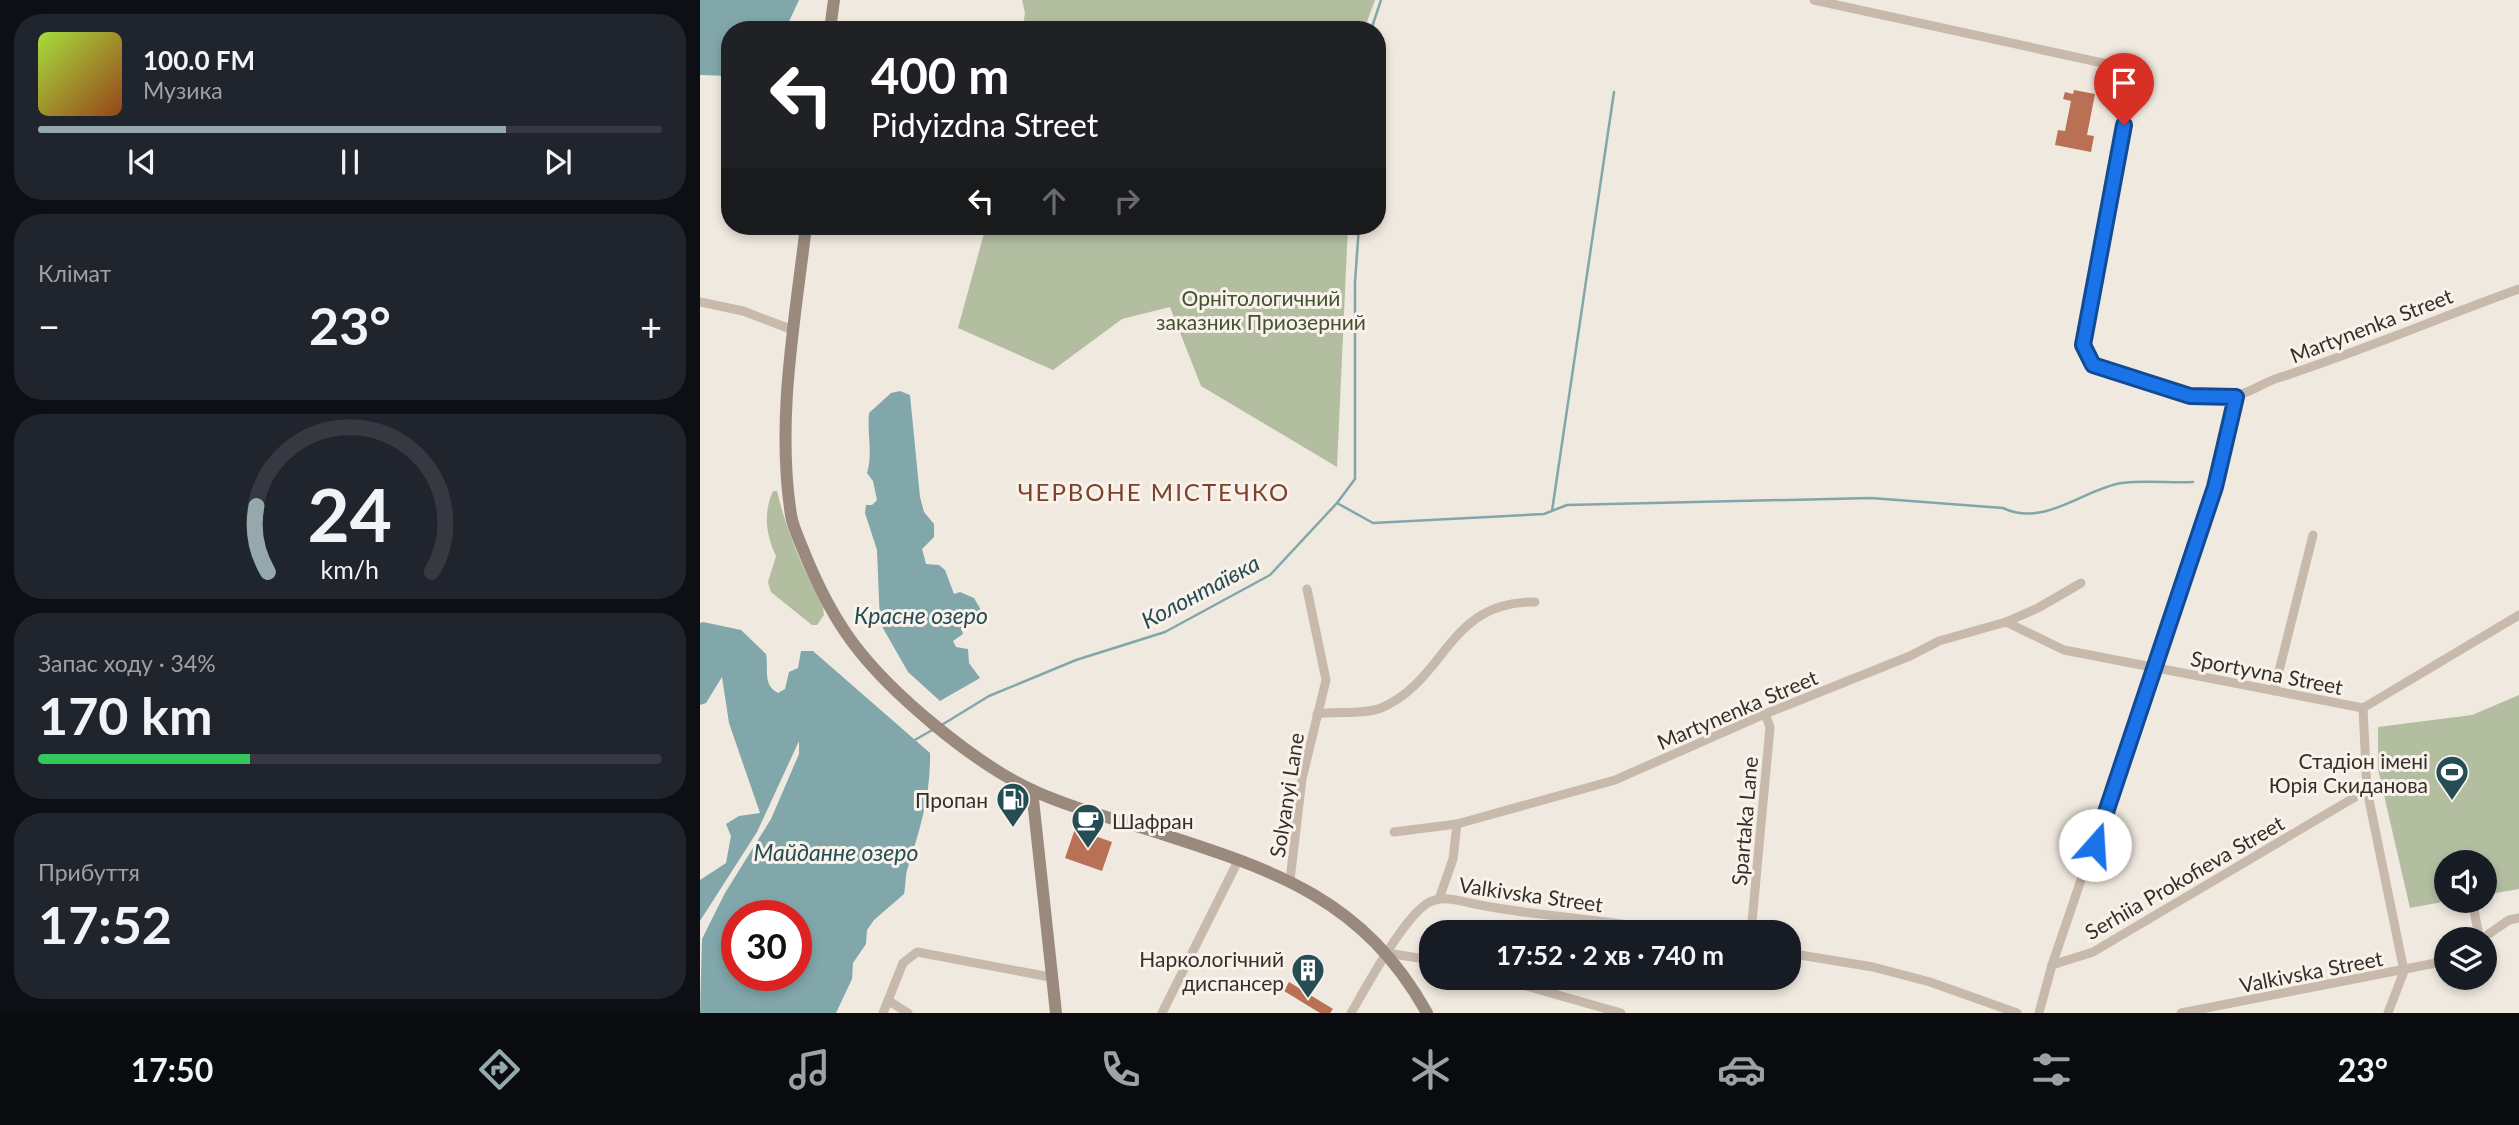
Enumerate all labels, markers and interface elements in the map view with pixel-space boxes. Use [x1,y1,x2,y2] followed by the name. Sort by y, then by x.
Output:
[143,44,255,76] text: 100.0 FM
[871,46,1009,104] text: 400 m
[756,49,847,140] icon: left
[2094,53,2154,125] pin
[2105,64,2143,102] icon: arrive
[143,76,223,104] text: Музика
[871,105,1098,144] text: Pidyizdna Street
[123,143,161,181] icon: previous
[331,143,369,181] icon: pause
[539,143,577,181] icon: next
[962,182,1000,220] icon: left
[1035,182,1073,220] icon: ahead
[1108,182,1146,220] icon: right
[38,259,111,287] text: Клімат
[2286,282,2456,367] street label: Martynenka Street
[1156,285,1366,334] park label: Орнiтологичний заказник Приозерний
[309,294,391,356] text: 23°
[38,303,60,349] text: −
[640,303,662,349] text: +
[308,471,392,559] text: 24
[1018,477,1290,506] district label: ЧЕРВОНЕ МІСТЕЧКО
[1136,548,1264,634] water label: Колонтаївка
[321,554,379,584] text: km/h
[854,601,988,629] water label: Красне озеро
[2189,645,2346,699] street label: Sportyvna Street
[38,649,216,677] text: Запас ходу · 34%
[1653,664,1821,754] street label: Martynenka Street
[38,684,212,746] text: 170 km
[1264,731,1308,859] street label: Solyanyi Lane
[2269,748,2428,797] place label: Стадiон імені Юрія Скиданова
[2433,753,2471,802] sports icon: Стадiон імені Юрія Скиданова
[1726,755,1762,887] street label: Spartaka Lane
[994,780,1032,829] fuel station icon: Пропан
[915,787,988,812] place label: Пропан
[1069,801,1107,850] cafe icon: Шафран
[1112,808,1194,833] place label: Шафран
[2058,808,2132,882] position arrow
[2080,810,2288,944] street label: Serhiia Prokofieva Street
[754,838,918,866] water label: Майданне озеро
[2434,850,2497,990] map controls
[2434,850,2497,913] button: sound
[38,858,140,886] text: Прибуття
[1457,872,1605,917] street label: Valkivska Street
[38,893,172,955] text: 17:52
[721,900,812,991] speed limit sign: 30
[2434,927,2497,990] button: layers
[1496,939,1724,971] text: 17:52 · 2 хв · 740 m
[2237,945,2385,997] street label: Valkivska Street
[1139,946,1284,995] place label: Наркологічний диспансер
[1289,951,1327,1000] building icon: Наркологічний диспансер
[475,1045,524,1094] icon: directions
[785,1045,834,1094] icon: music
[1096,1045,1145,1094] icon: phone
[1406,1045,1455,1094] icon: climate
[1717,1045,1766,1094] icon: car
[2027,1045,2076,1094] icon: filters
[131,1050,213,1089] text: 17:50
[2338,1050,2388,1089] text: 23°

